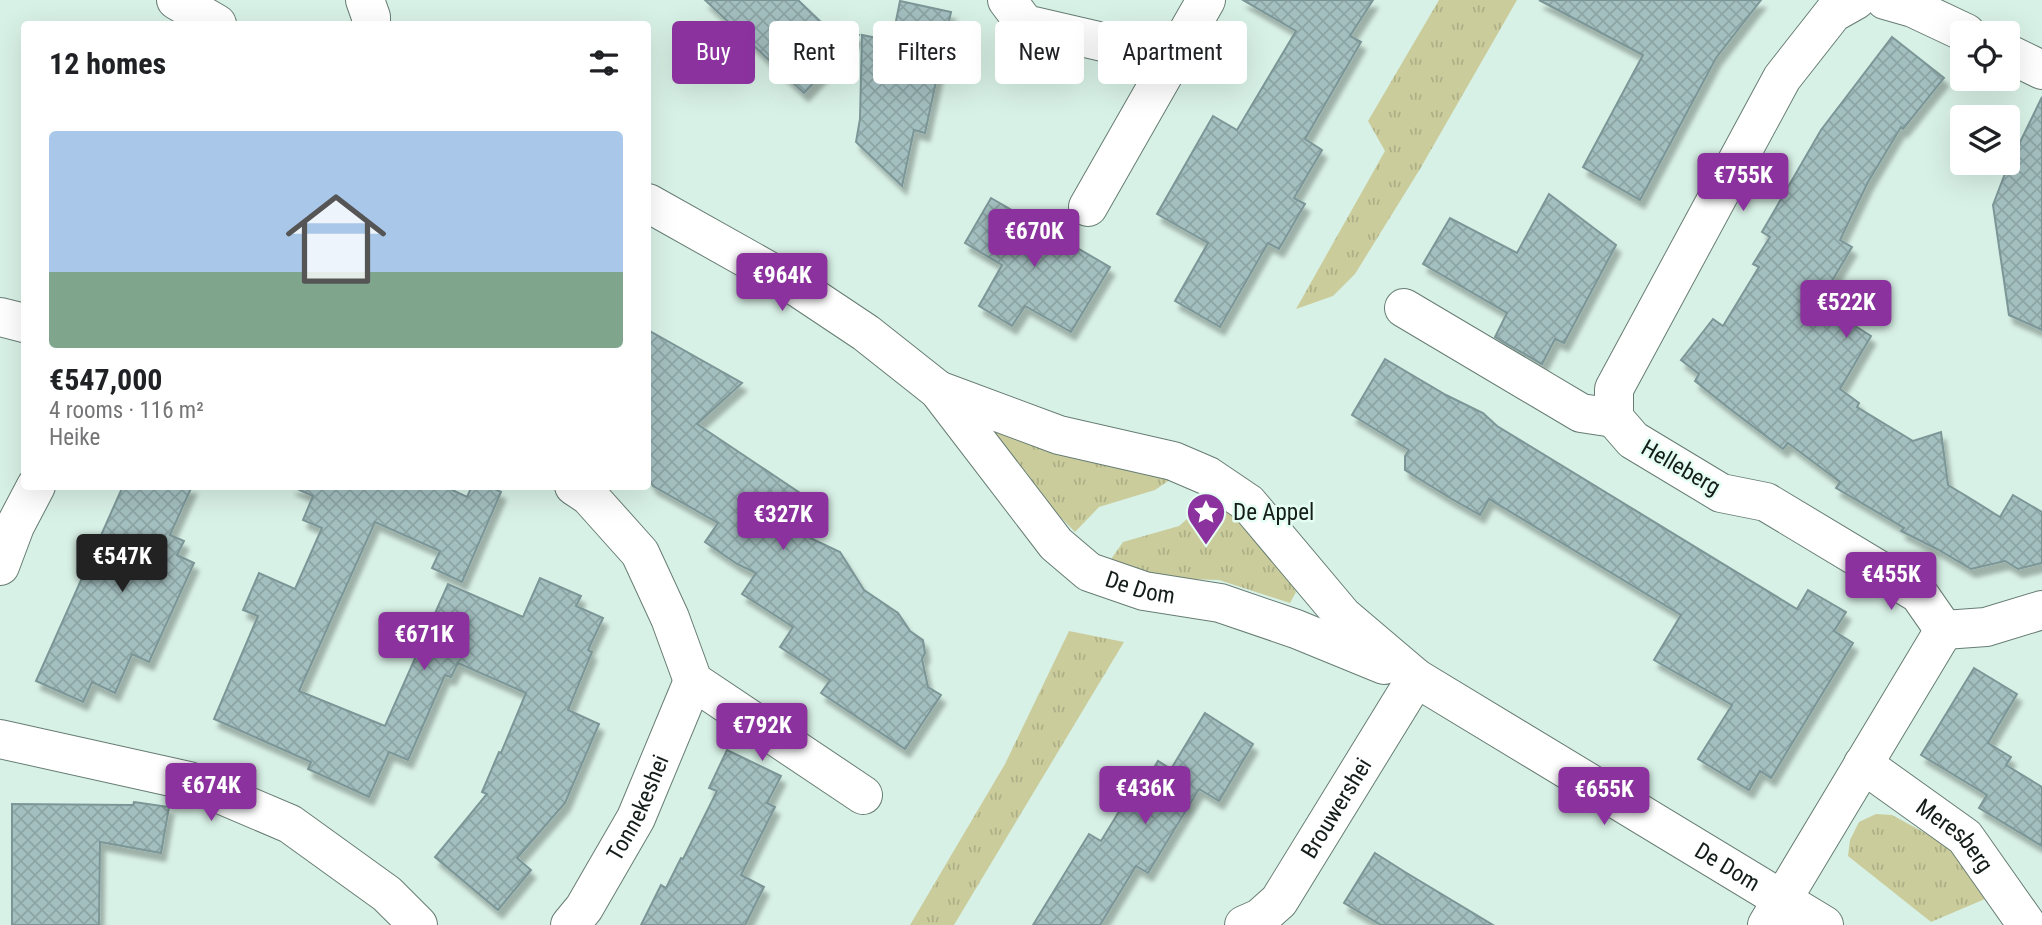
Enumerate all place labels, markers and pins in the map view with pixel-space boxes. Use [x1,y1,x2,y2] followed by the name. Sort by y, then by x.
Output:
[1694,154,1792,213] pin: €755K
[985,210,1083,269] pin: €670K
[733,254,831,313] pin: €964K
[1797,280,1895,340] pin: €522K
[1185,491,1227,546] place icon: De Appel
[734,492,832,552] pin: €327K
[1233,499,1314,526] place label: De Appel
[73,534,171,594] pin: €547K
[1842,552,1940,612] pin: €455K
[375,612,473,672] pin: €671K
[713,704,811,763] pin: €792K
[162,764,260,823] pin: €674K
[1096,766,1194,826] pin: €436K
[1555,768,1653,827] pin: €655K

